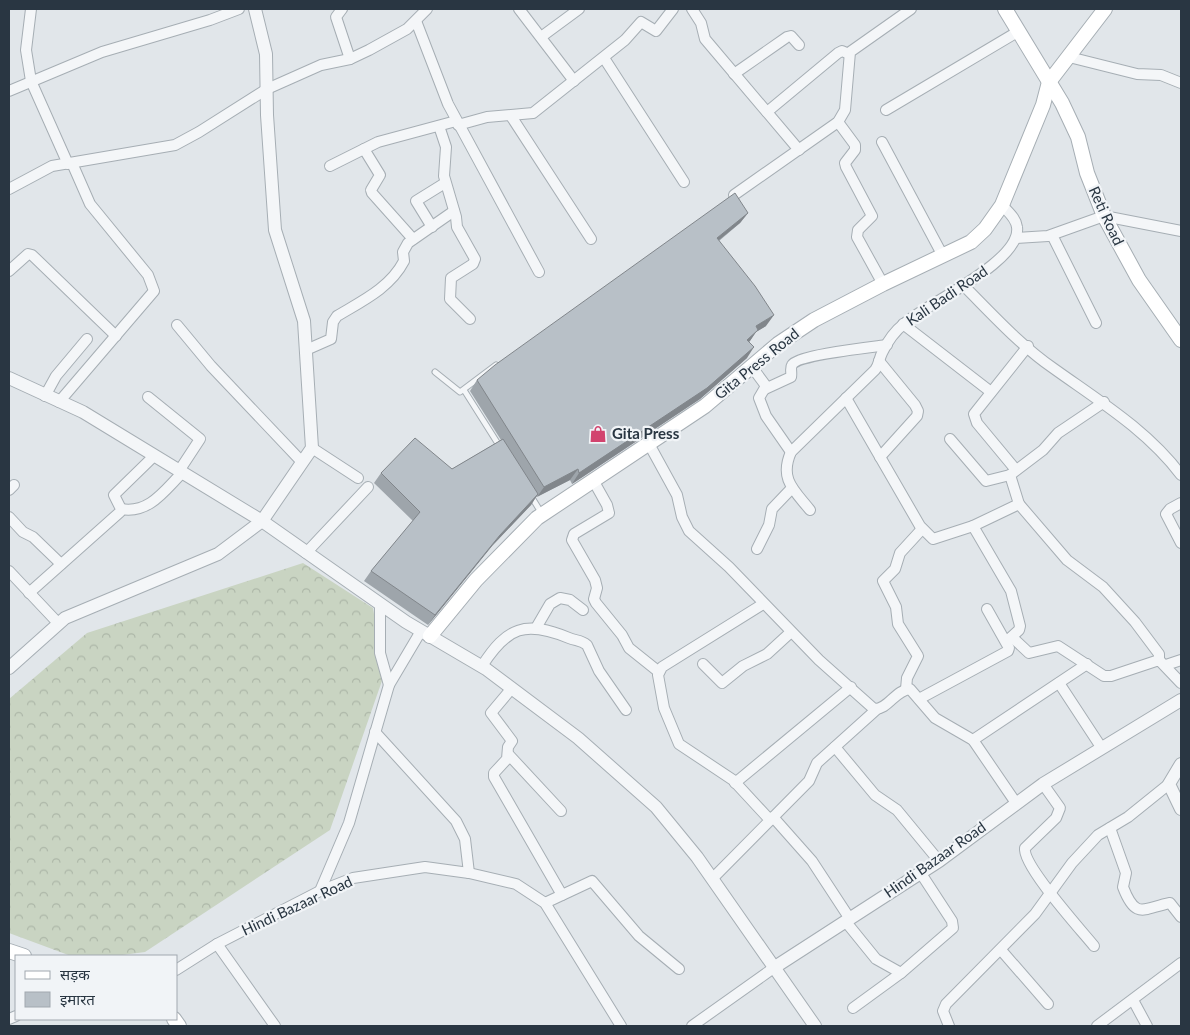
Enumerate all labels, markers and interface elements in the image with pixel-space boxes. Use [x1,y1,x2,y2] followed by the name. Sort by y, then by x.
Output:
[1085,183,1128,248] street label: Reti Road
[902,261,991,329] street label: Kali Badi Road
[711,324,802,403] street label: Gita Press Road
[588,424,608,444] shop icon: Gita Press
[612,424,680,442] place label: Gita Press
[880,817,989,901] street label: Hindi Bazaar Road
[238,872,355,939] street label: Hindi Bazaar Road
[15,955,178,1020] legend
[60,965,90,983] text: सड़क
[60,990,95,1008] text: इमारत

